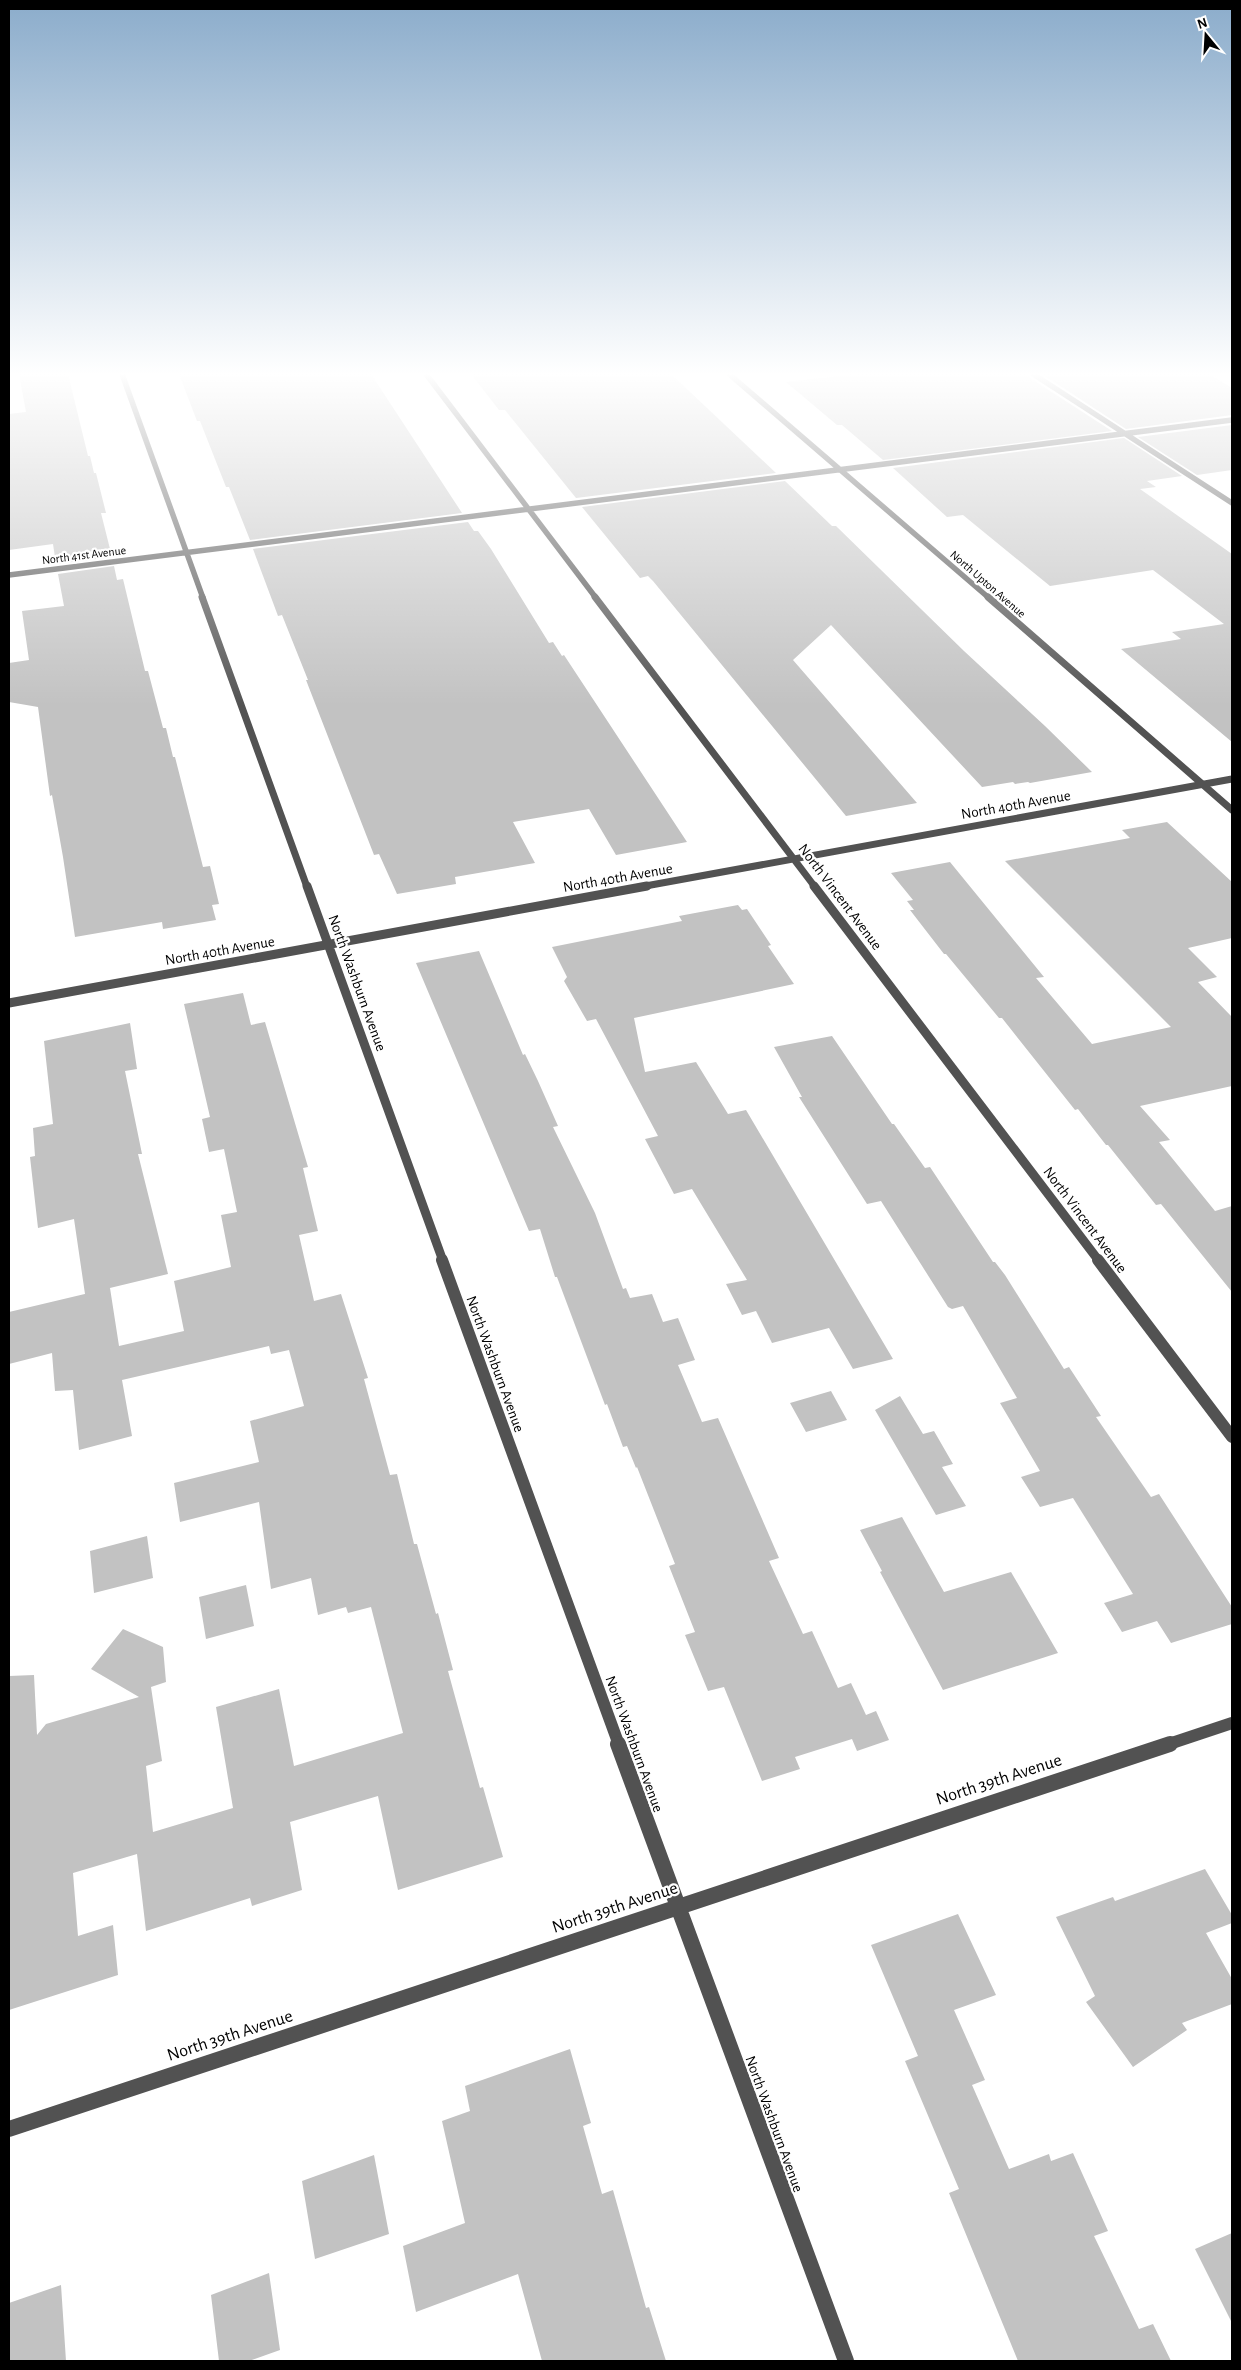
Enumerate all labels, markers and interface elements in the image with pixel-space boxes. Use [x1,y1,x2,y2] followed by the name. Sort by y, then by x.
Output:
[1181,10,1231,60] north arrow
[1195,15,1209,32] text: N
[41,544,127,566] street label: North 41st Avenue
[948,548,1028,620] street label: North Upton Avenue
[960,788,1072,822] street label: North 40th Avenue
[795,841,885,953] street label: North Vincent Avenue
[562,861,674,895] street label: North 40th Avenue
[325,913,389,1053] street label: North Washburn Avenue
[164,934,276,968] street label: North 40th Avenue
[1040,1164,1130,1276] street label: North Vincent Avenue
[463,1294,527,1434] street label: North Washburn Avenue
[602,1674,666,1814] street label: North Washburn Avenue
[934,1751,1064,1809] street label: North 39th Avenue
[550,1879,680,1937] street label: North 39th Avenue
[165,2007,295,2065] street label: North 39th Avenue
[742,2054,806,2194] street label: North Washburn Avenue

